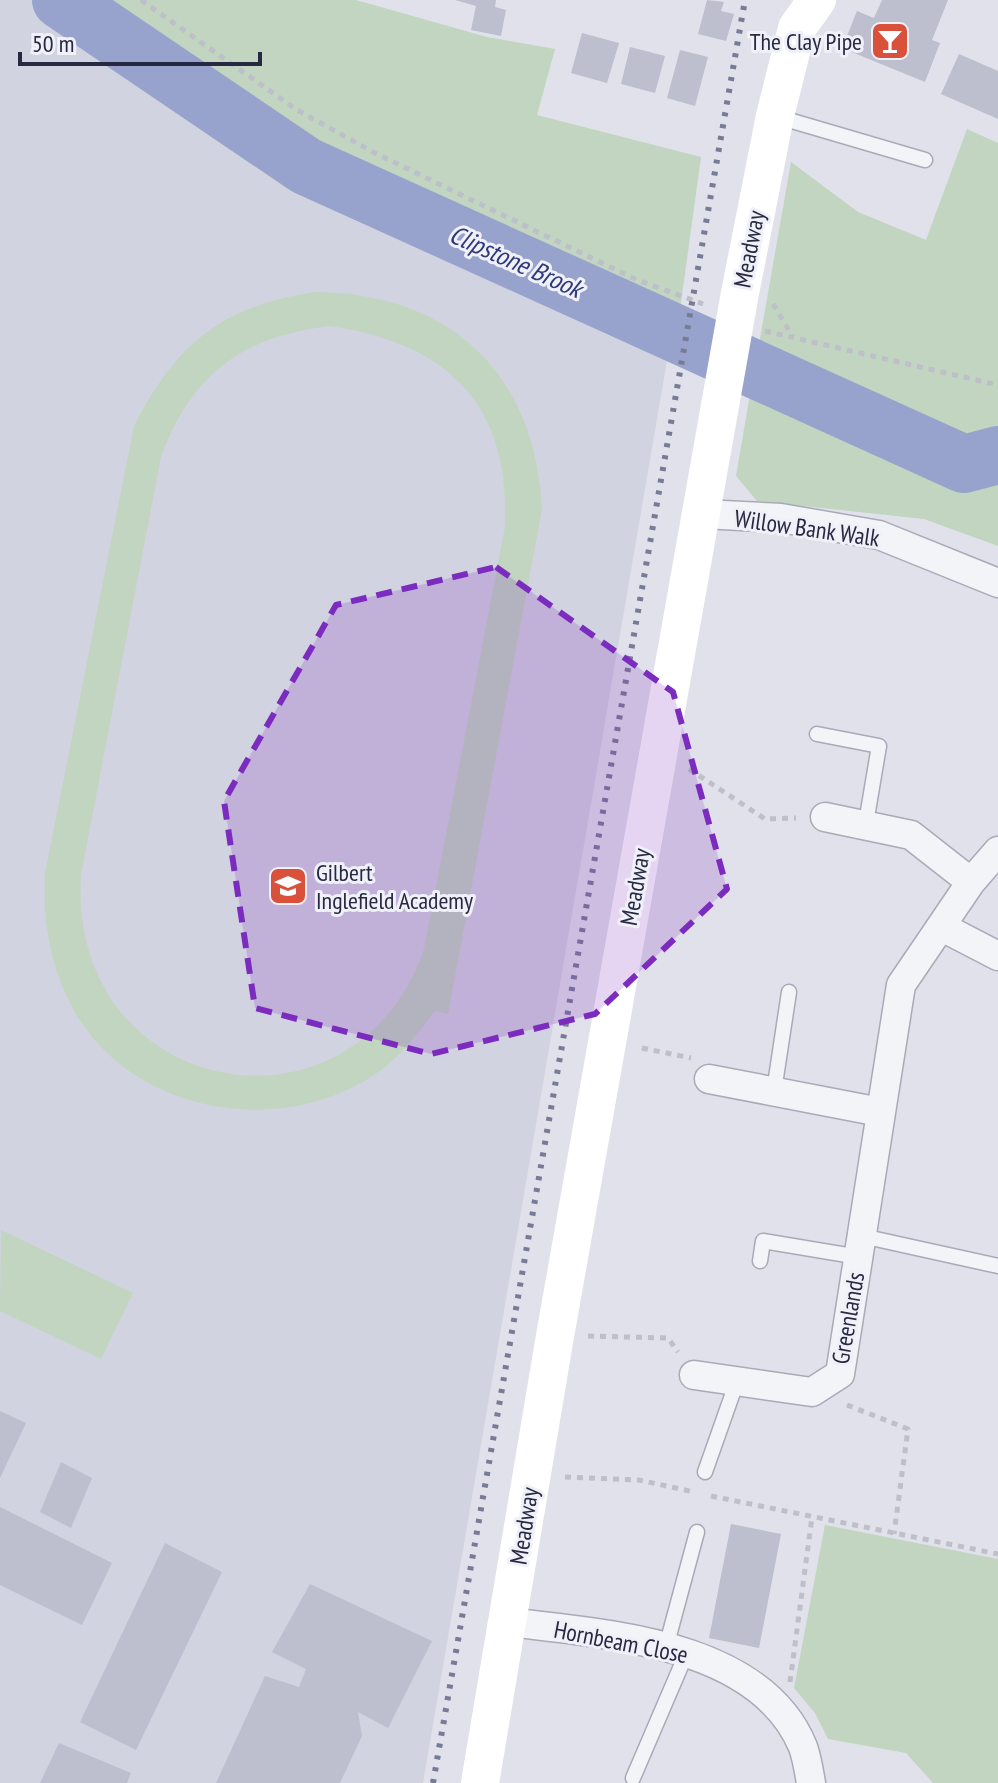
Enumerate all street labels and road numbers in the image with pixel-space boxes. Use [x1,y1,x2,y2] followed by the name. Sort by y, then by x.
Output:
[726,208,772,290] street label: Meadway
[732,502,882,554] street label: Willow Bank Walk
[613,846,657,928] street label: Meadway
[825,1270,871,1366] street label: Greenlands
[503,1485,545,1567] street label: Meadway
[551,1614,691,1670] street label: Hornbeam Close

